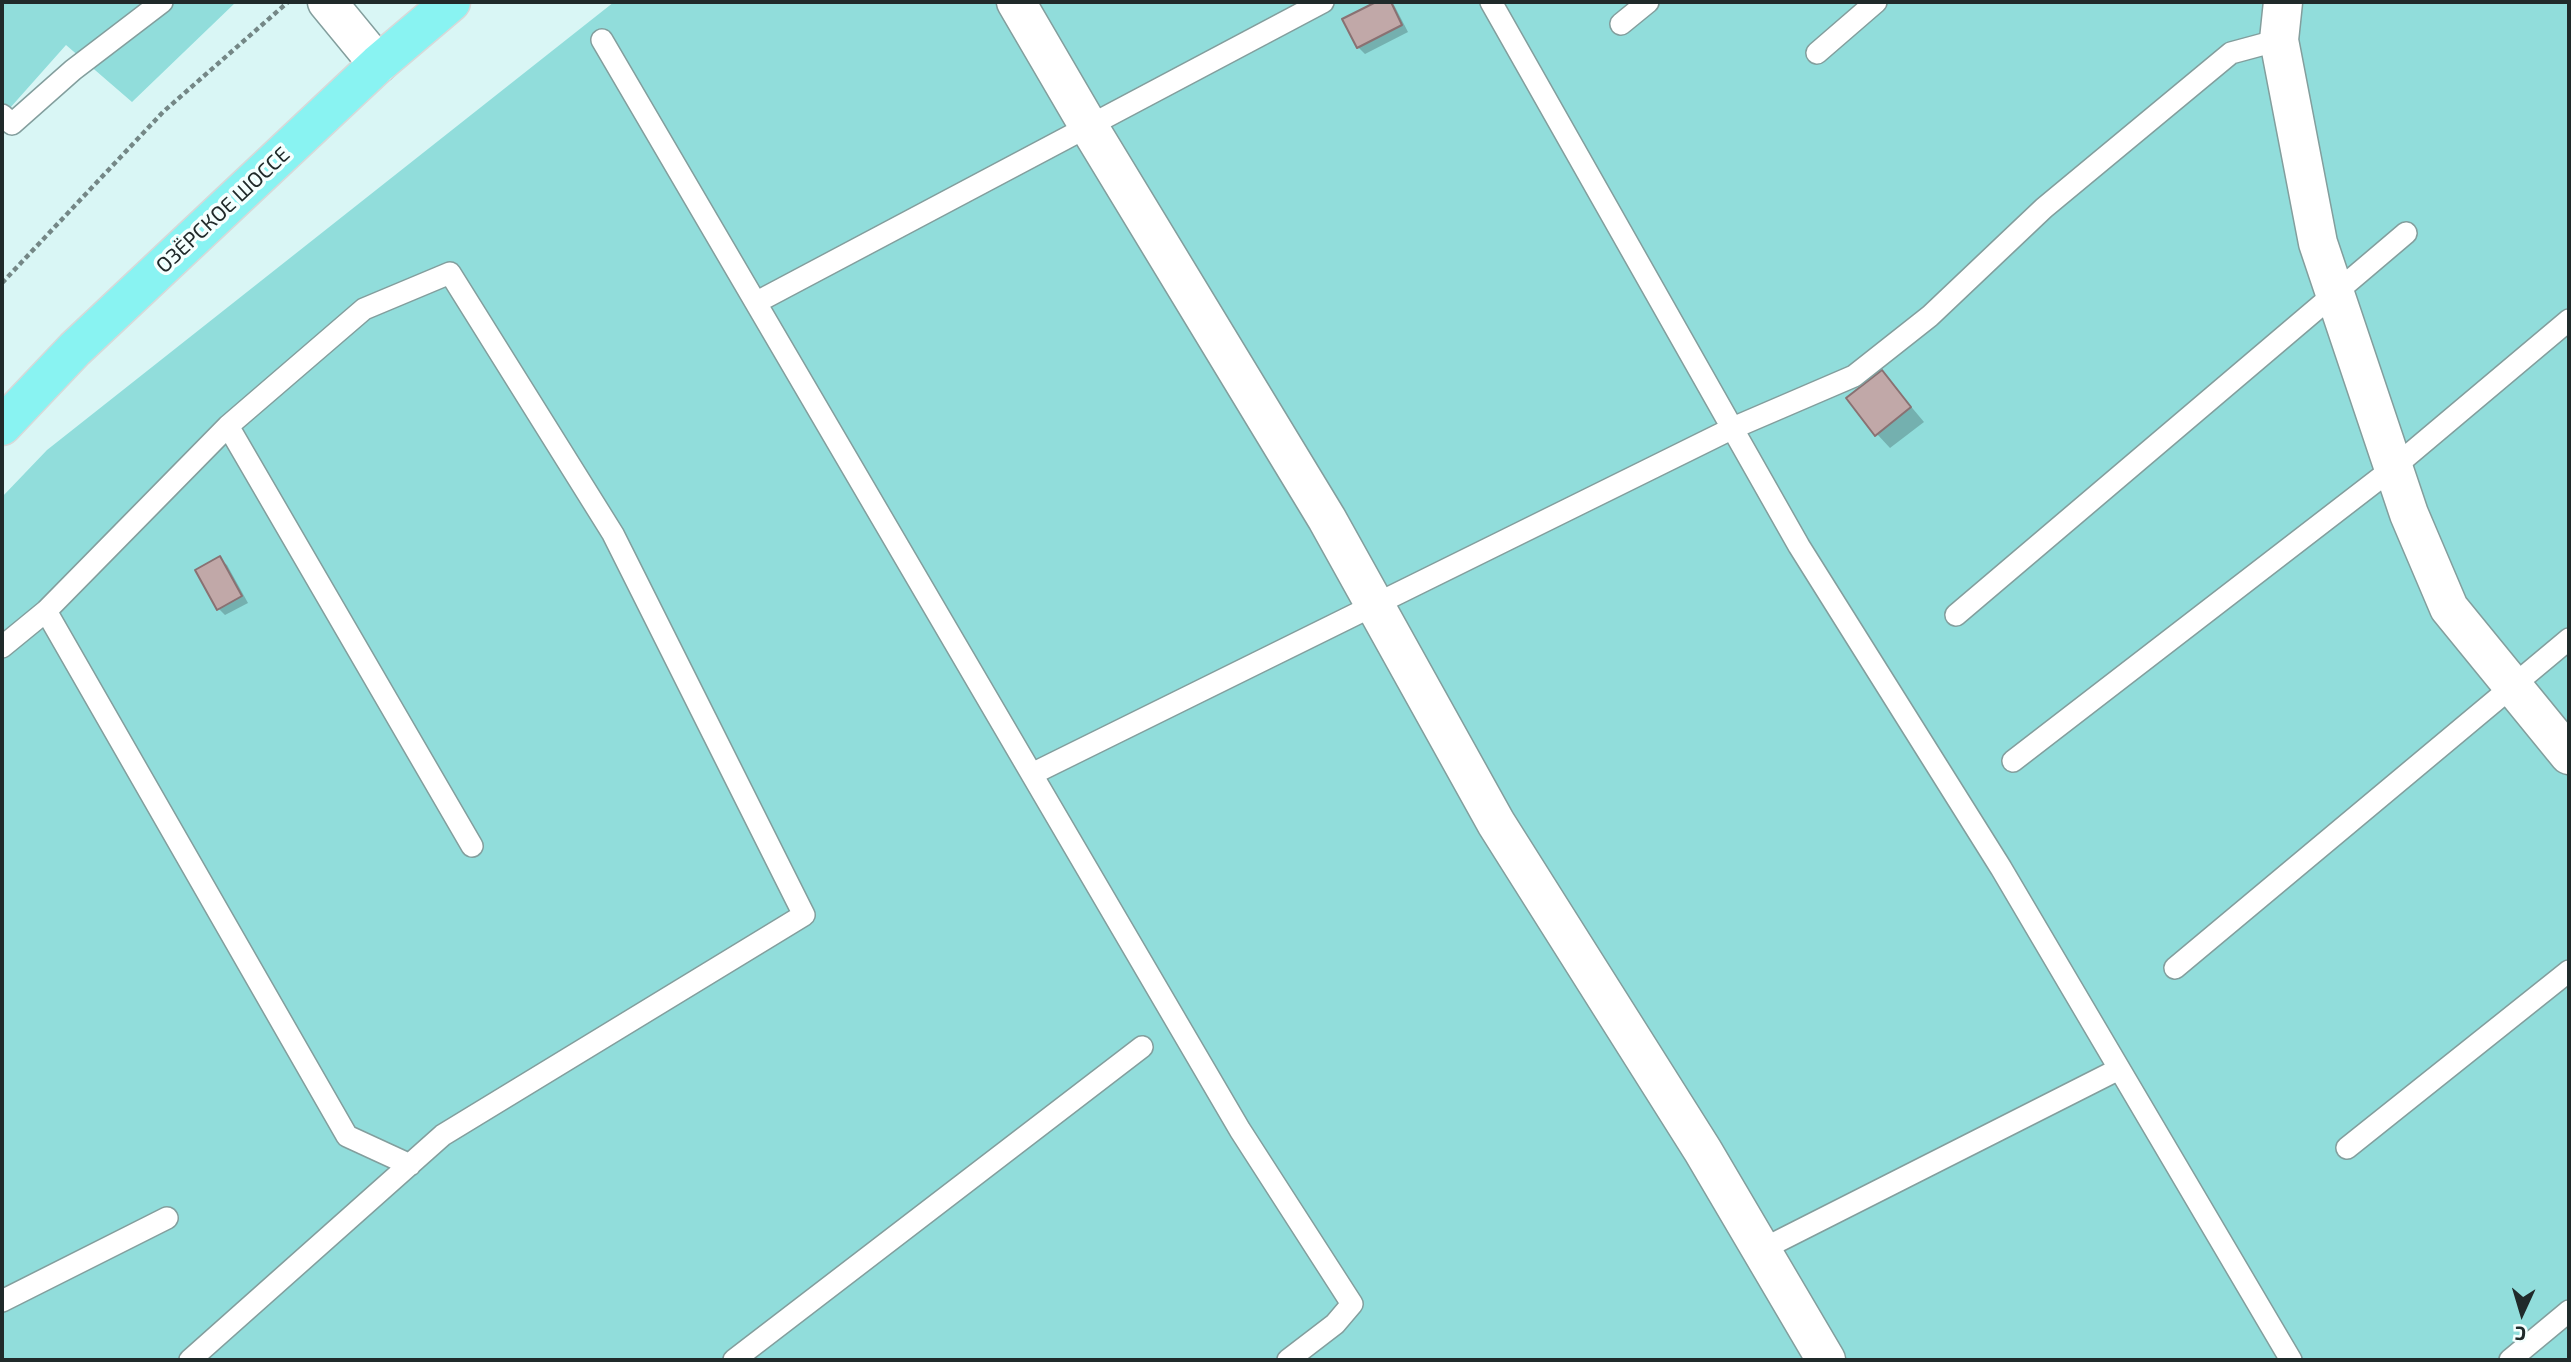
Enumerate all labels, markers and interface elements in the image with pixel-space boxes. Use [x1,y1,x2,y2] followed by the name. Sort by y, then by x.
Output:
[151,142,295,278] street label: ОЗЁРСКОЕ ШОССЕ
[2487,1278,2557,1348] north arrow
[2514,1323,2527,1346] text: С

